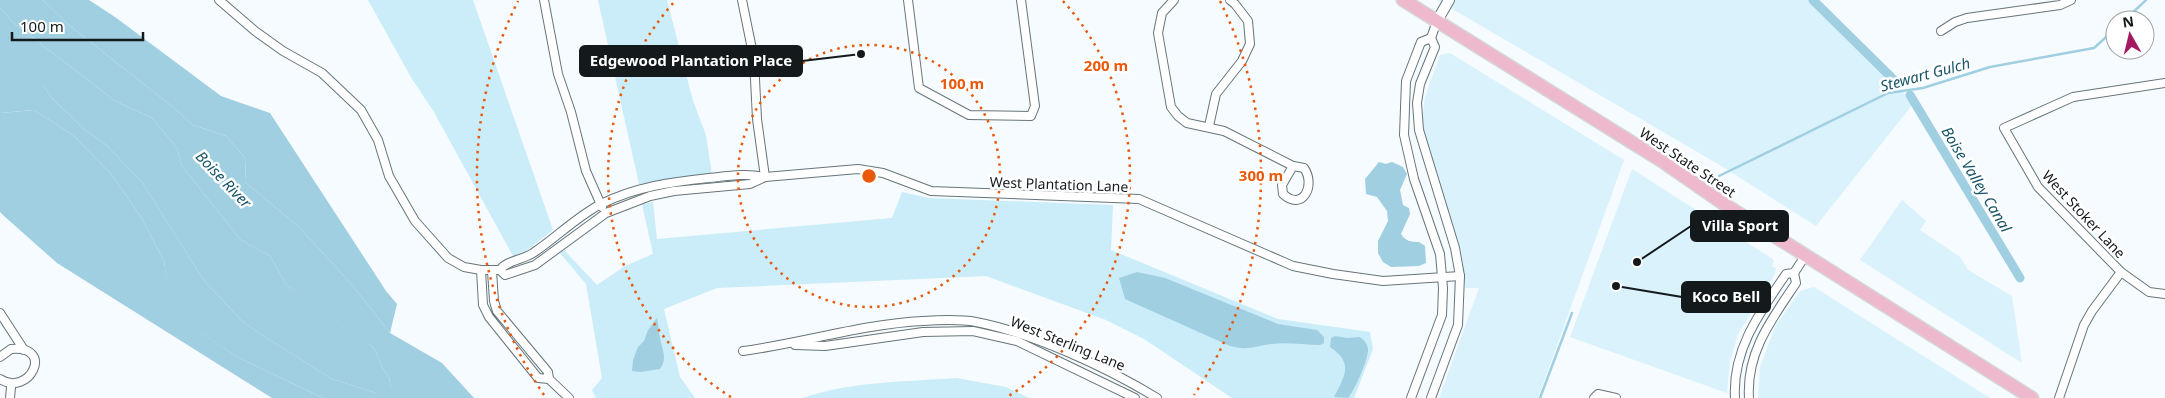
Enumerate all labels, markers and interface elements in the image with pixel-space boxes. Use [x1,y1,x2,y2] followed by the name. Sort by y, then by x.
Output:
[12,10,144,42] scale bar
[2105,10,2155,60] north arrow
[2121,11,2135,32] text: N
[20,16,64,36] text: 100 m
[580,46,802,76] callout: Edgewood Plantation Place
[590,50,792,70] text: Edgewood Plantation Place
[1878,52,1972,96] water label: Stewart Gulch
[1084,55,1128,75] text: 200 m
[940,73,984,93] text: 100 m
[1938,122,2017,237] water label: Boise Valley Canal
[1636,123,1740,201] street label: West State Street
[192,146,257,213] water label: Boise River
[1239,165,1283,185] text: 300 m
[2038,166,2130,262] street label: West Stoker Lane
[860,167,878,185] centre of rings
[989,172,1129,196] street label: West Plantation Lane
[1691,211,1788,241] callout: Villa Sport
[1702,215,1779,235] text: Villa Sport
[1682,282,1770,312] callout: Koco Bell
[1692,286,1760,306] text: Koco Bell
[1008,311,1128,375] street label: West Sterling Lane

